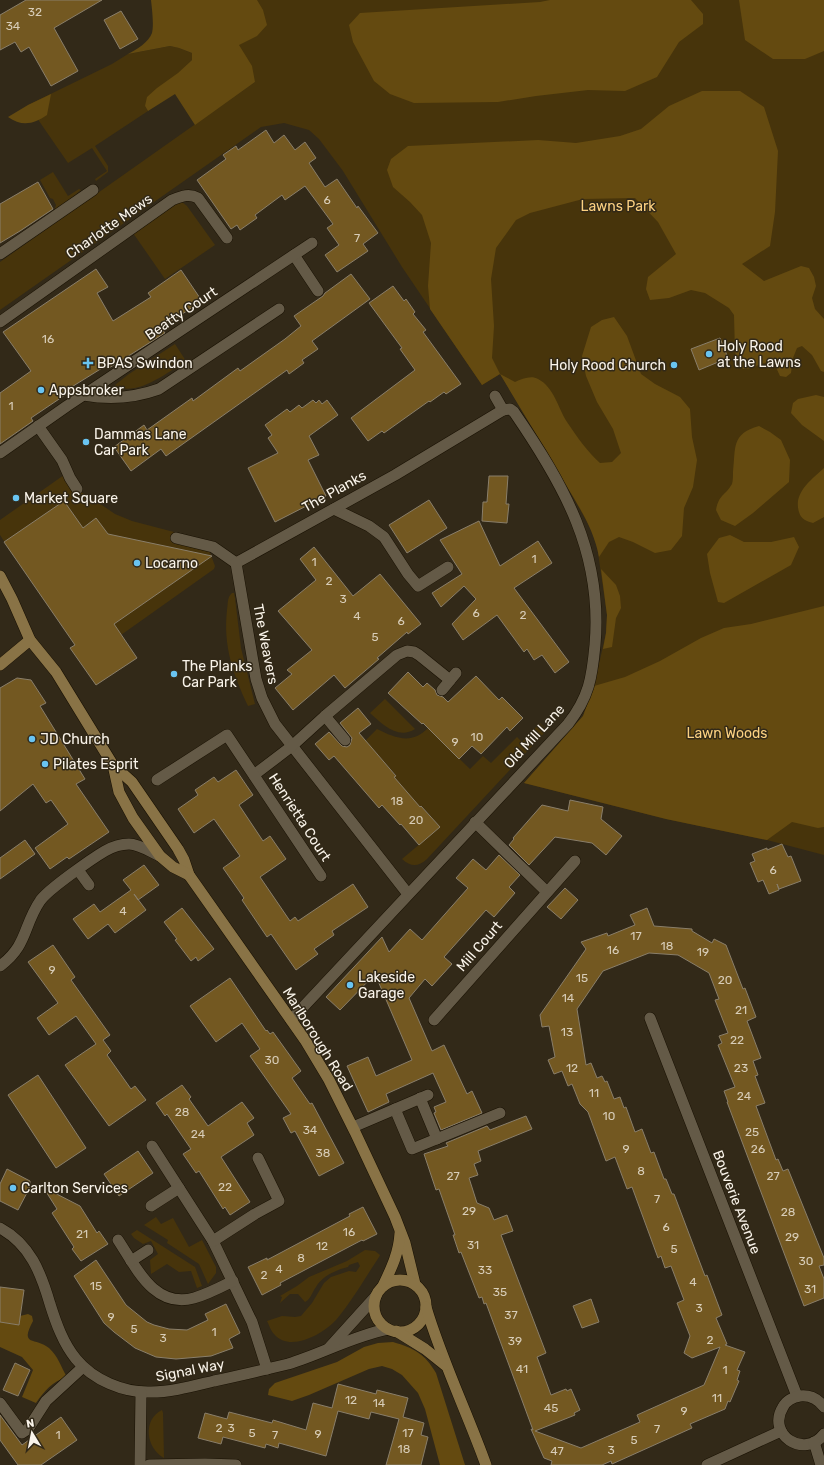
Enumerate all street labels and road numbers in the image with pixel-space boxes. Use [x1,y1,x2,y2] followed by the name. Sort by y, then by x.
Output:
[63,190,156,262] street label: Charlotte Mews
[142,283,221,344] street label: Beatty Court
[299,467,369,516] street label: The Planks
[249,602,282,686] street label: The Weavers
[500,701,568,772] street label: Old Mill Lane
[265,770,335,865] street label: Henrietta Court
[453,917,506,975] street label: Mill Court
[279,984,356,1094] street label: Marlborough Road
[709,1148,764,1257] street label: Bouverie Avenue
[154,1355,226,1385] street label: Signal Way

